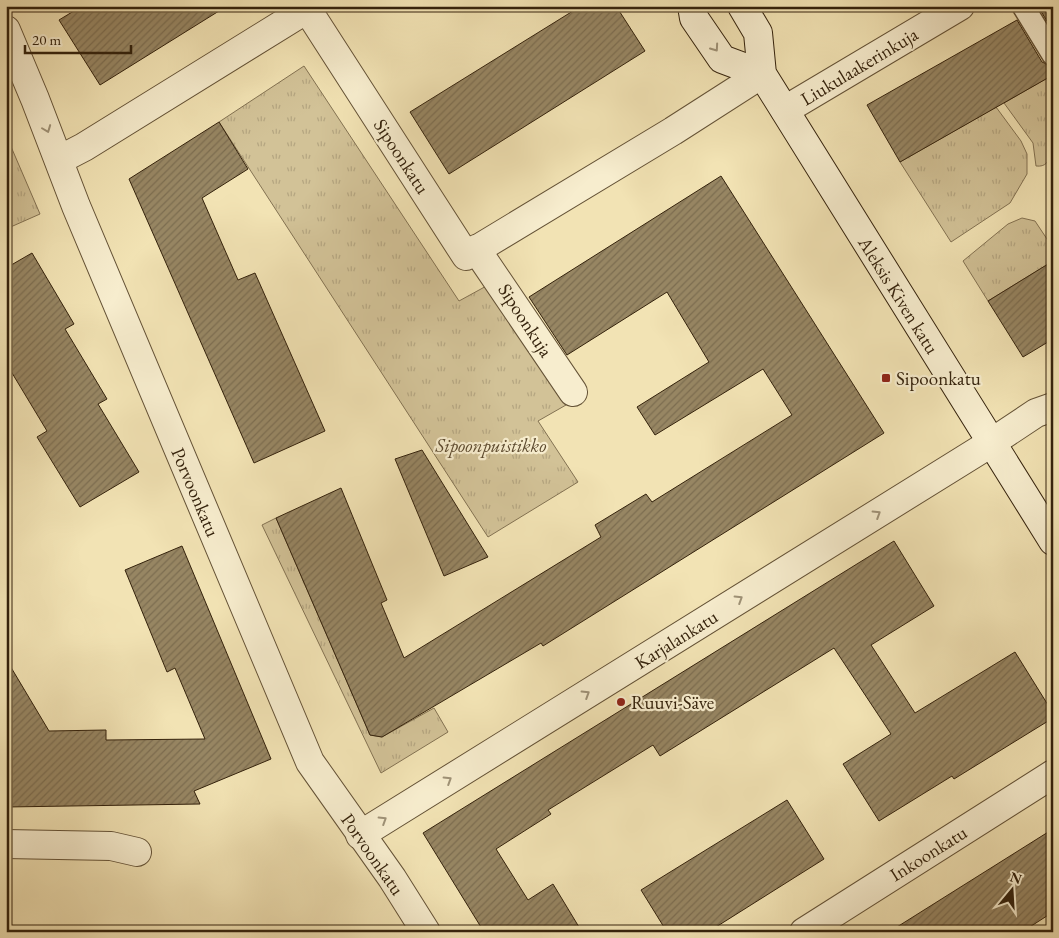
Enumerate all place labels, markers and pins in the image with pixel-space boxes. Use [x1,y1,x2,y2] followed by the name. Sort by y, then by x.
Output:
[896,366,981,391] place label: Sipoonkatu
[880,372,892,384] marker: Sipoonkatu
[631,690,714,715] place label: Ruuvi-Säve
[615,696,627,708] marker: Ruuvi-Säve

